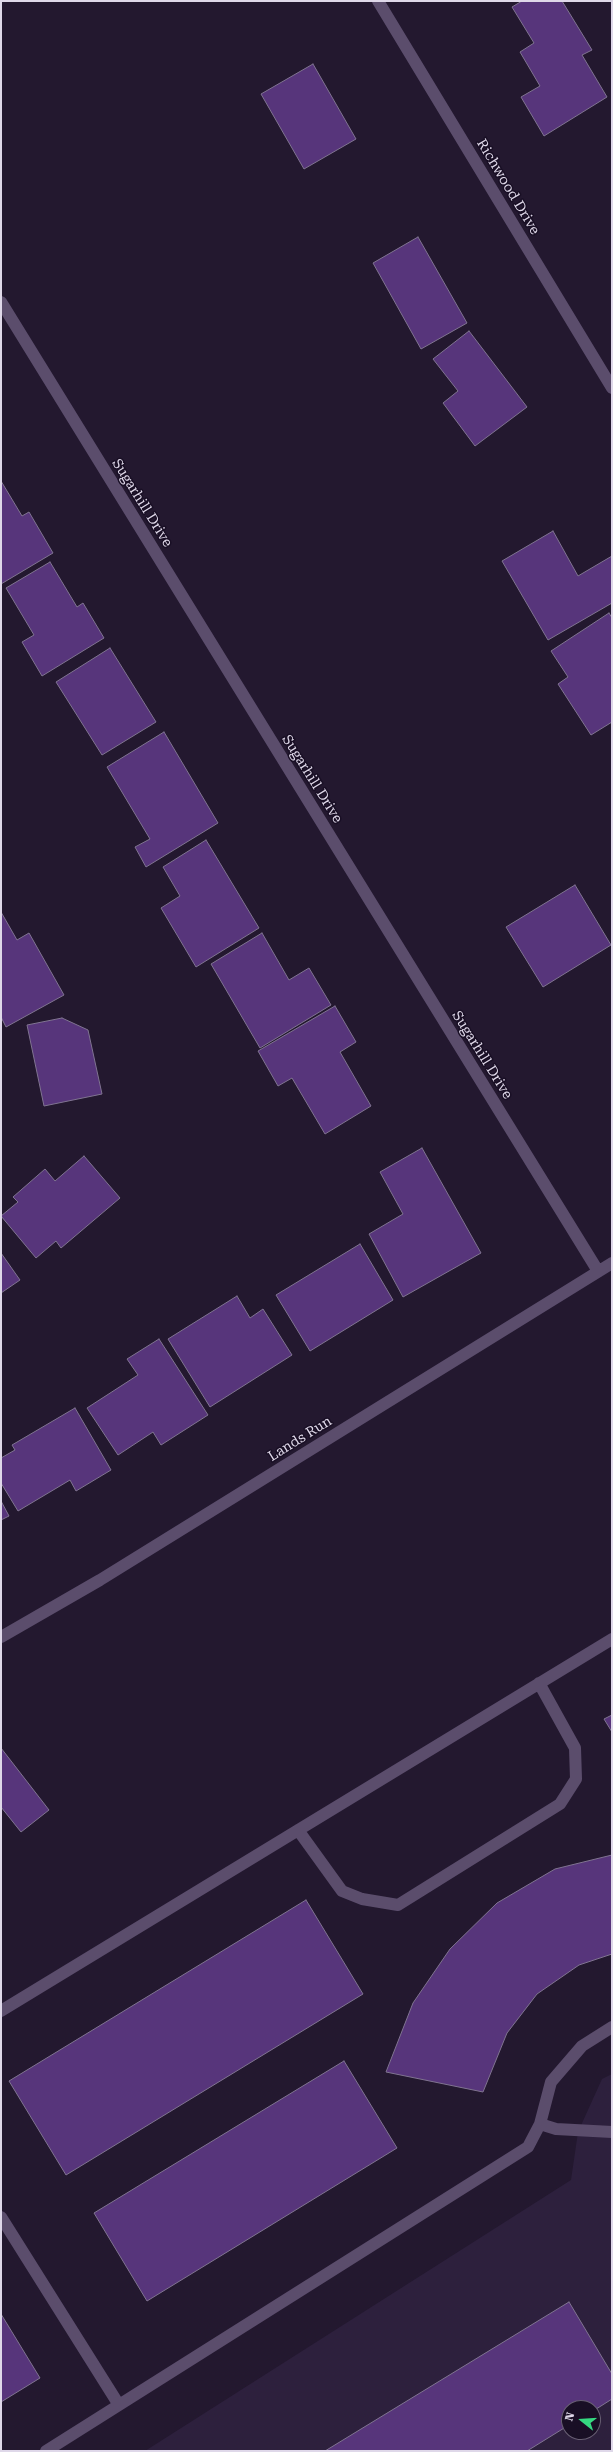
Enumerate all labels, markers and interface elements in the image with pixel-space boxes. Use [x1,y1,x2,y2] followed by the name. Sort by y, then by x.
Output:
[473,136,543,238] street label: Richwood Drive
[108,456,176,550] street label: Sugarhill Drive
[278,732,346,826] street label: Sugarhill Drive
[448,1008,516,1102] street label: Sugarhill Drive
[265,1413,335,1465] street label: Lands Run
[561,2400,601,2440] north arrow
[563,2411,577,2423] text: N

